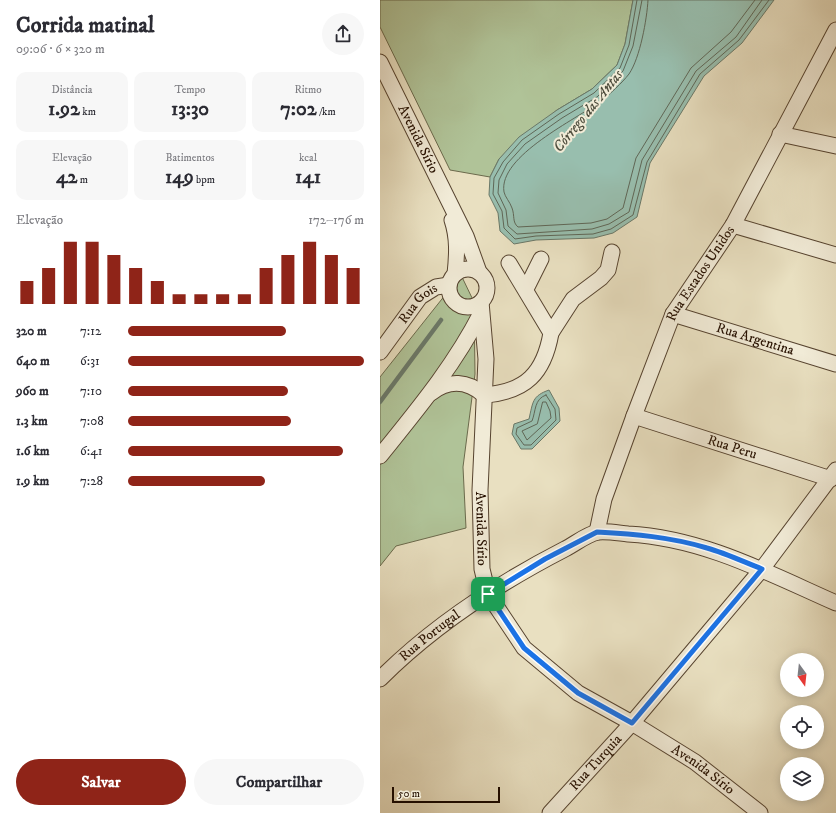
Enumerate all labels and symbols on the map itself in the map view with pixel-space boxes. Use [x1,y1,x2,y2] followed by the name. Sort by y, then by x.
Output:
[549,66,627,156] water label: Córrego das Antas
[394,102,443,176] street label: Avenida Sírio
[662,222,739,324] street label: Rua Estados Unidos
[394,279,441,327] street label: Rua Gois
[714,319,796,360] street label: Rua Argentina
[705,431,759,464] street label: Rua Peru
[471,491,491,566] street label: Avenida Sírio
[471,577,505,611] pin
[395,605,464,666] street label: Rua Portugal
[780,653,824,697] north arrow
[566,731,626,795] street label: Rua Turquia
[668,741,738,799] street label: Avenida Sírio
[392,785,500,804] scale bar

